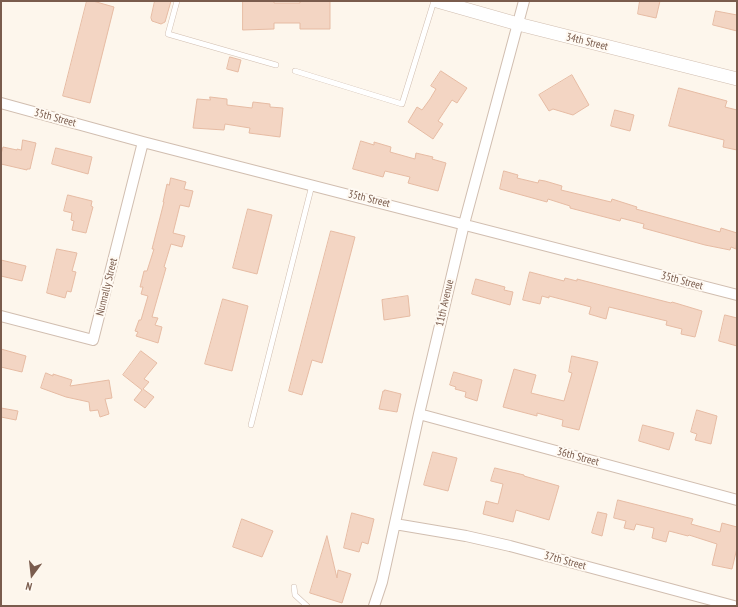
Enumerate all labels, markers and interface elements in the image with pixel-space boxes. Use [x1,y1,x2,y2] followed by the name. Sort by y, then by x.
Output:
[565,30,609,54] street label: 34th Street
[33,106,77,130] street label: 35th Street
[347,187,391,211] street label: 35th Street
[93,257,121,317] street label: Nunnally Street
[660,269,704,293] street label: 35th Street
[433,278,457,328] street label: 11th Avenue
[556,445,600,469] street label: 36th Street
[543,549,587,573] street label: 37th Street
[12,555,52,595] north arrow
[24,579,34,594] text: N

